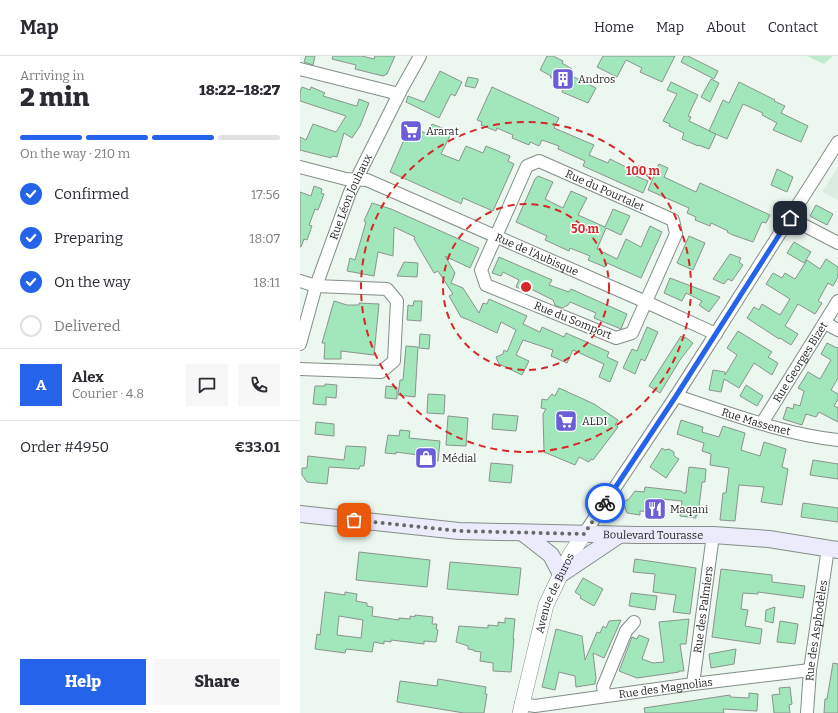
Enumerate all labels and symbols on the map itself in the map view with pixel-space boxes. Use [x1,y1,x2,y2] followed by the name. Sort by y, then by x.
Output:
[550,66,576,92] building icon: Andros
[578,73,615,86] place label: Andros
[398,118,424,144] supermarket icon: Ararat
[426,125,459,138] place label: Ararat
[327,152,375,242] street label: Rue Léon Jouhaux
[626,164,661,178] text: 100 m
[563,167,646,214] street label: Rue du Pourtalet
[773,201,807,235] pin
[571,222,599,236] text: 50 m
[493,231,580,279] street label: Rue de l'Aubisque
[519,280,533,294] centre of rings
[532,299,614,342] street label: Rue du Somport
[771,320,830,405] street label: Rue Georges Bizet
[720,405,792,438] street label: Rue Massenet
[553,408,579,434] supermarket icon: ALDI
[582,415,607,428] place label: ALDI
[413,445,439,471] shop icon: Médial
[442,452,477,465] place label: Médial
[585,483,625,523] courier
[642,496,668,522] restaurant icon: Maqani
[337,503,371,537] pin
[670,503,709,516] place label: Maqani
[603,528,703,542] street label: Boulevard Tourasse
[533,551,577,635] street label: Avenue de Buros
[691,566,716,654] street label: Rue des Palmiers
[803,579,830,681] street label: Rue des Asphodèles
[618,676,713,701] street label: Rue des Magnolias

